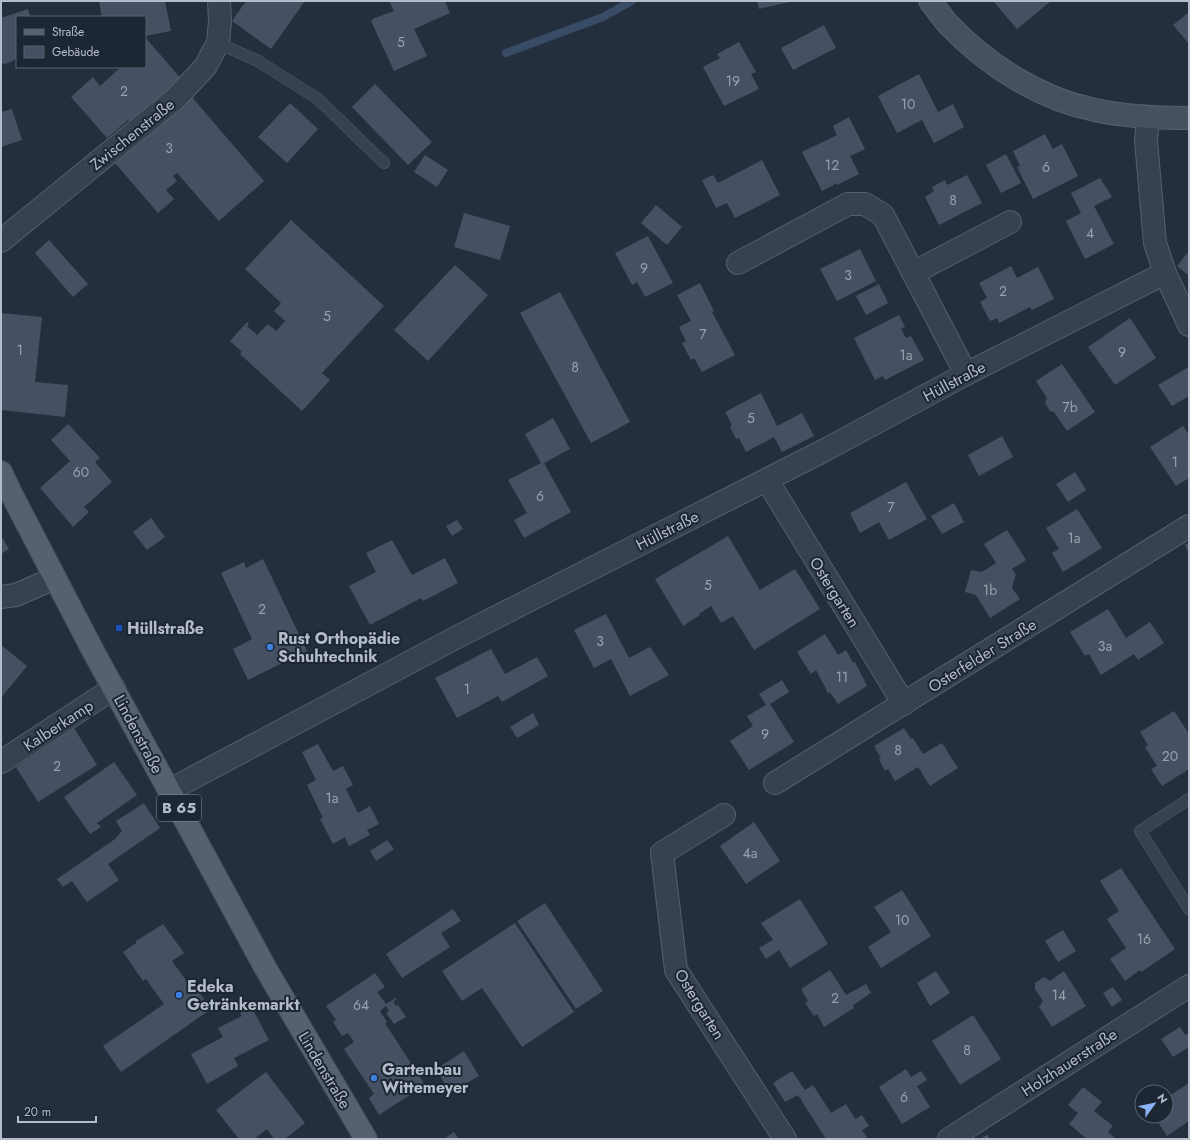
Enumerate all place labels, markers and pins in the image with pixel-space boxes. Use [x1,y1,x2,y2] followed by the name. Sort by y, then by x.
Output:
[127,617,204,640] place label: Hüllstraße
[114,623,124,633] marker: Hüllstraße
[278,627,400,668] place label: Rust Orthopädie Schuhtechnik
[265,642,275,652] marker: Rust Orthopädie Schuhtechnik
[187,975,300,1016] place label: Edeka Getränkemarkt
[174,990,184,1000] marker: Edeka Getränkemarkt
[382,1058,469,1099] place label: Gartenbau Wittemeyer
[369,1073,379,1083] marker: Gartenbau Wittemeyer

